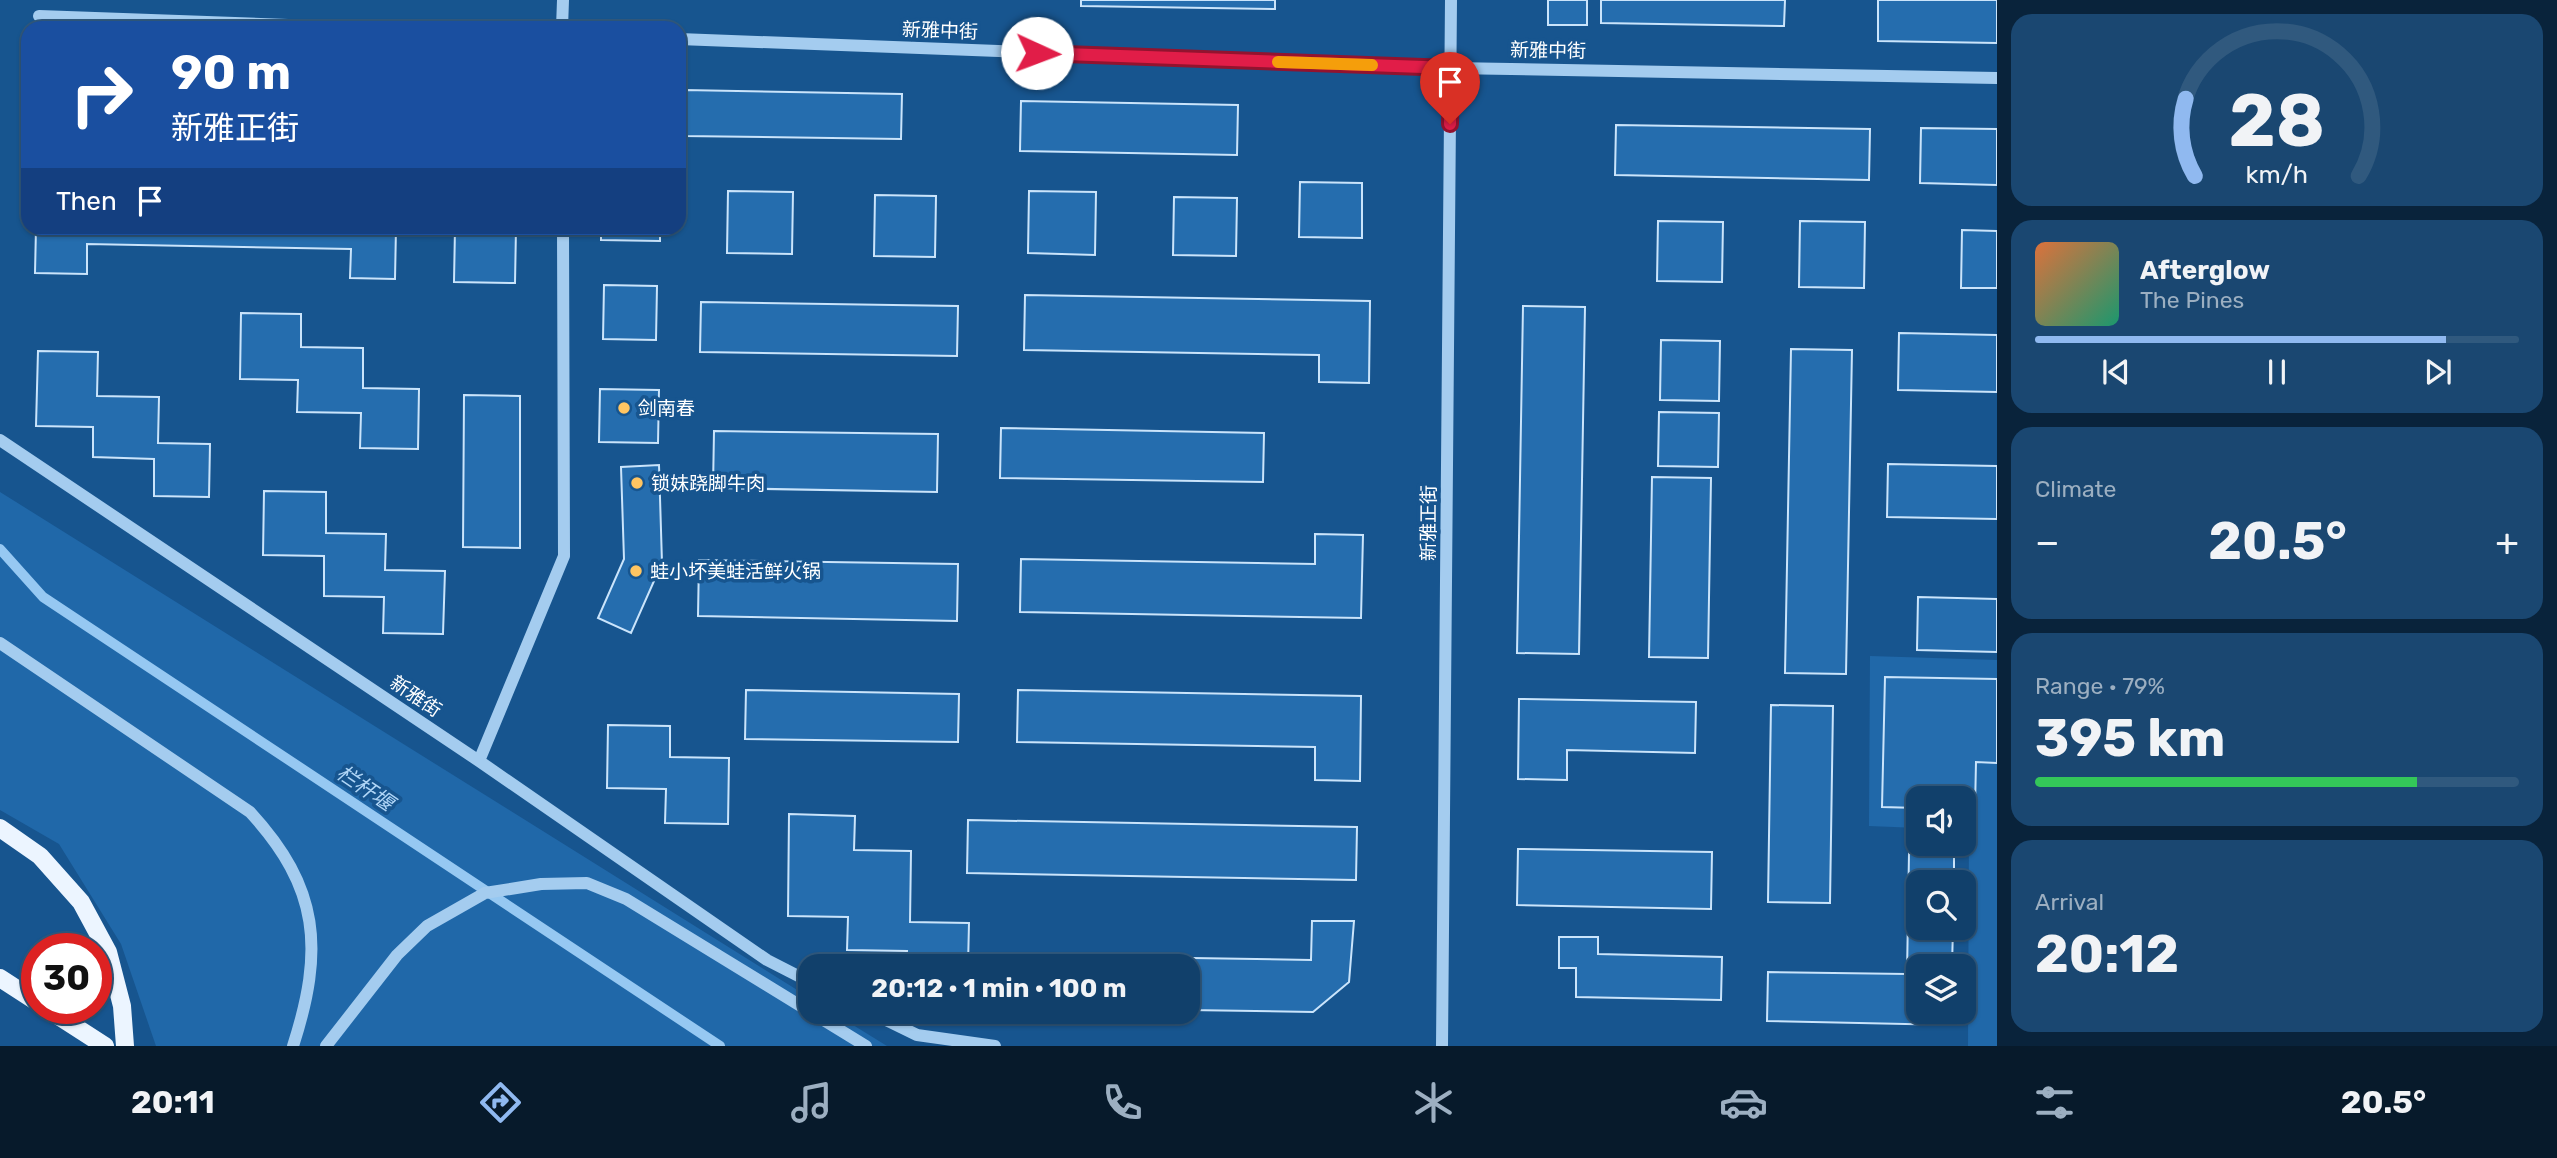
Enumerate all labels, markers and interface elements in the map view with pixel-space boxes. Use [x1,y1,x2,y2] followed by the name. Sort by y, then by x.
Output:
[1000,16,1074,90] position arrow
[902,18,978,43] street label: 新雅中街
[1510,38,1586,63] street label: 新雅中街
[171,43,291,101] text: 90 m
[56,49,147,140] icon: right
[1420,52,1480,124] pin
[1431,63,1469,101] icon: arrive
[2229,79,2325,165] text: 28
[171,109,299,147] text: 新雅正街
[2246,160,2308,189] text: km/h
[131,182,169,220] icon: arrive
[56,186,117,217] text: Then
[2140,255,2270,286] text: Afterglow
[2140,286,2244,314] text: The Pines
[2097,353,2135,391] icon: previous
[2258,353,2296,391] icon: pause
[2419,353,2457,391] icon: next
[638,397,695,420] place label: 剑南春
[616,400,632,416] marker: 剑南春
[651,472,765,495] place label: 锁妹跷脚牛肉
[629,475,645,491] marker: 锁妹跷脚牛肉
[2035,475,2116,503] text: Climate
[1417,485,1440,561] street label: 新雅正街
[2208,510,2347,572] text: 20.5°
[2035,519,2060,565] text: −
[2495,519,2519,565] text: +
[650,560,821,583] place label: 蛙小坏美蛙活鲜火锅
[628,563,644,579] marker: 蛙小坏美蛙活鲜火锅
[386,671,446,722] street label: 新雅街
[2035,672,2165,700] text: Range · 79%
[2035,707,2225,769] text: 395 km
[332,760,401,817] water label: 栏杆堰
[1906,786,1976,1024] map controls
[1906,786,1976,856] button: sound
[1906,870,1976,940] button: search
[2035,888,2104,916] text: Arrival
[2035,923,2179,985] text: 20:12
[21,933,112,1024] speed limit sign: 30
[1906,954,1976,1024] button: layers
[871,973,1127,1004] text: 20:12 · 1 min · 100 m
[476,1078,525,1127] icon: directions
[787,1078,836,1127] icon: music
[1098,1078,1147,1127] icon: phone
[1409,1078,1458,1127] icon: climate
[1719,1078,1768,1127] icon: car
[2030,1078,2079,1127] icon: filters
[131,1083,215,1121] text: 20:11
[2341,1083,2426,1121] text: 20.5°

